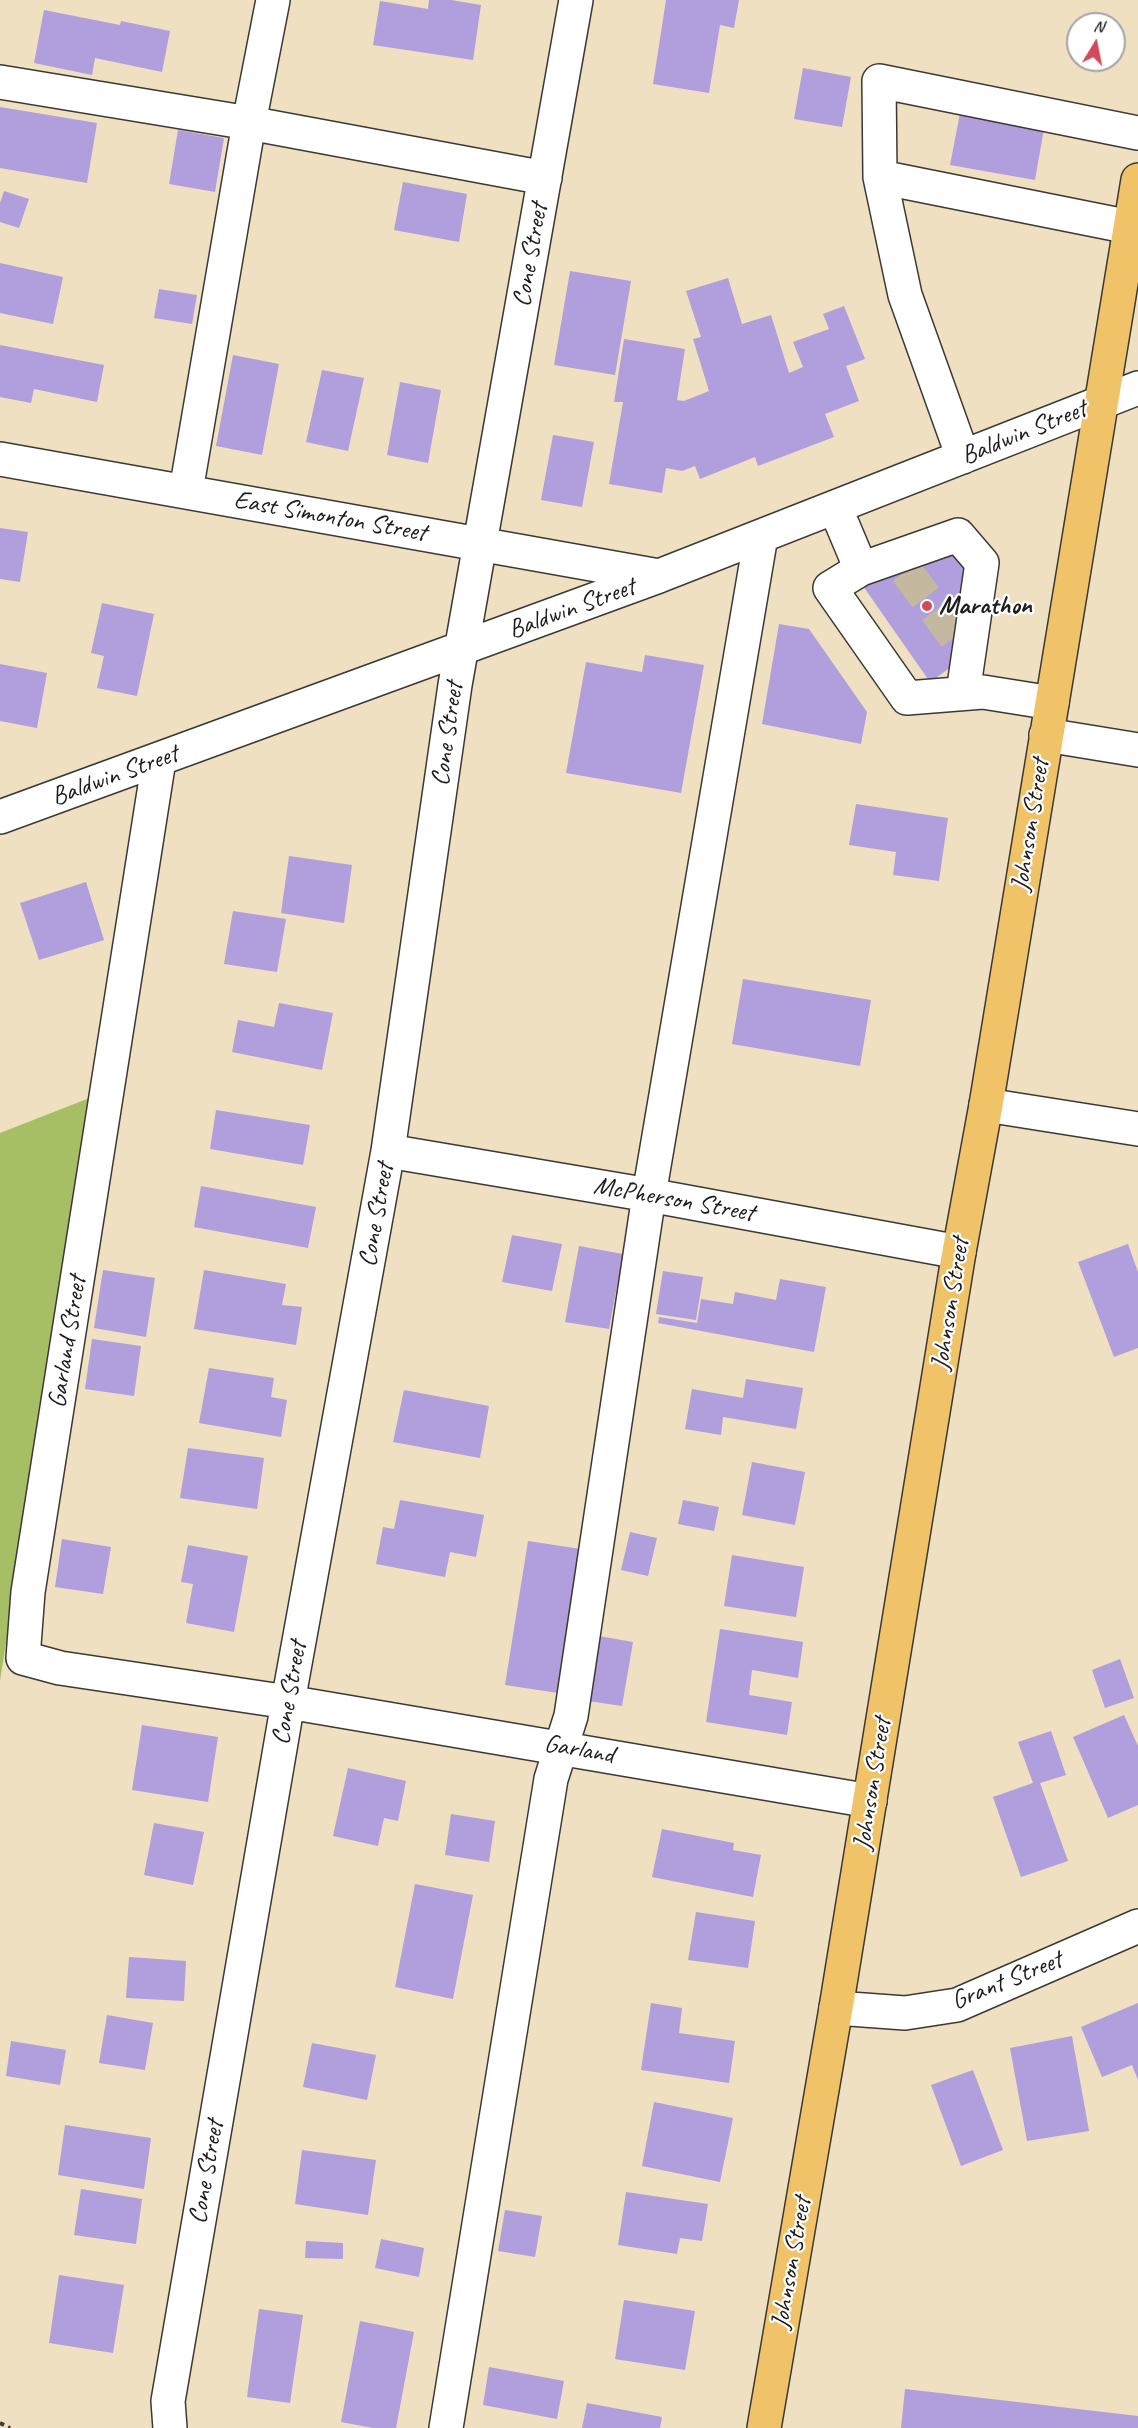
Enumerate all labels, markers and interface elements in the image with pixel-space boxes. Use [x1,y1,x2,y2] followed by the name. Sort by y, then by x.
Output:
[1066,12,1126,72] north arrow
[1092,16,1105,37] text: N
[507,201,555,309] street label: Cone Street
[957,394,1091,472] street label: Baldwin Street
[231,485,429,549] street label: East Simonton Street
[504,572,640,646] street label: Baldwin Street
[939,590,1032,622] place label: Marathon
[920,599,934,613] marker: Marathon
[425,680,471,788] street label: Cone Street
[47,739,183,813] street label: Baldwin Street
[1005,757,1057,893] street label: Johnson Street
[353,1161,401,1269] street label: Cone Street
[591,1171,757,1229] street label: McPherson Street
[925,1236,977,1372] street label: Johnson Street
[42,1274,94,1410] street label: Garland Street
[266,1639,314,1747] street label: Cone Street
[847,1716,899,1852] street label: Johnson Street
[542,1729,616,1771] street label: Garland
[947,1945,1067,2017] street label: Grant Street
[183,2118,231,2226] street label: Cone Street
[765,2195,819,2331] street label: Johnson Street

